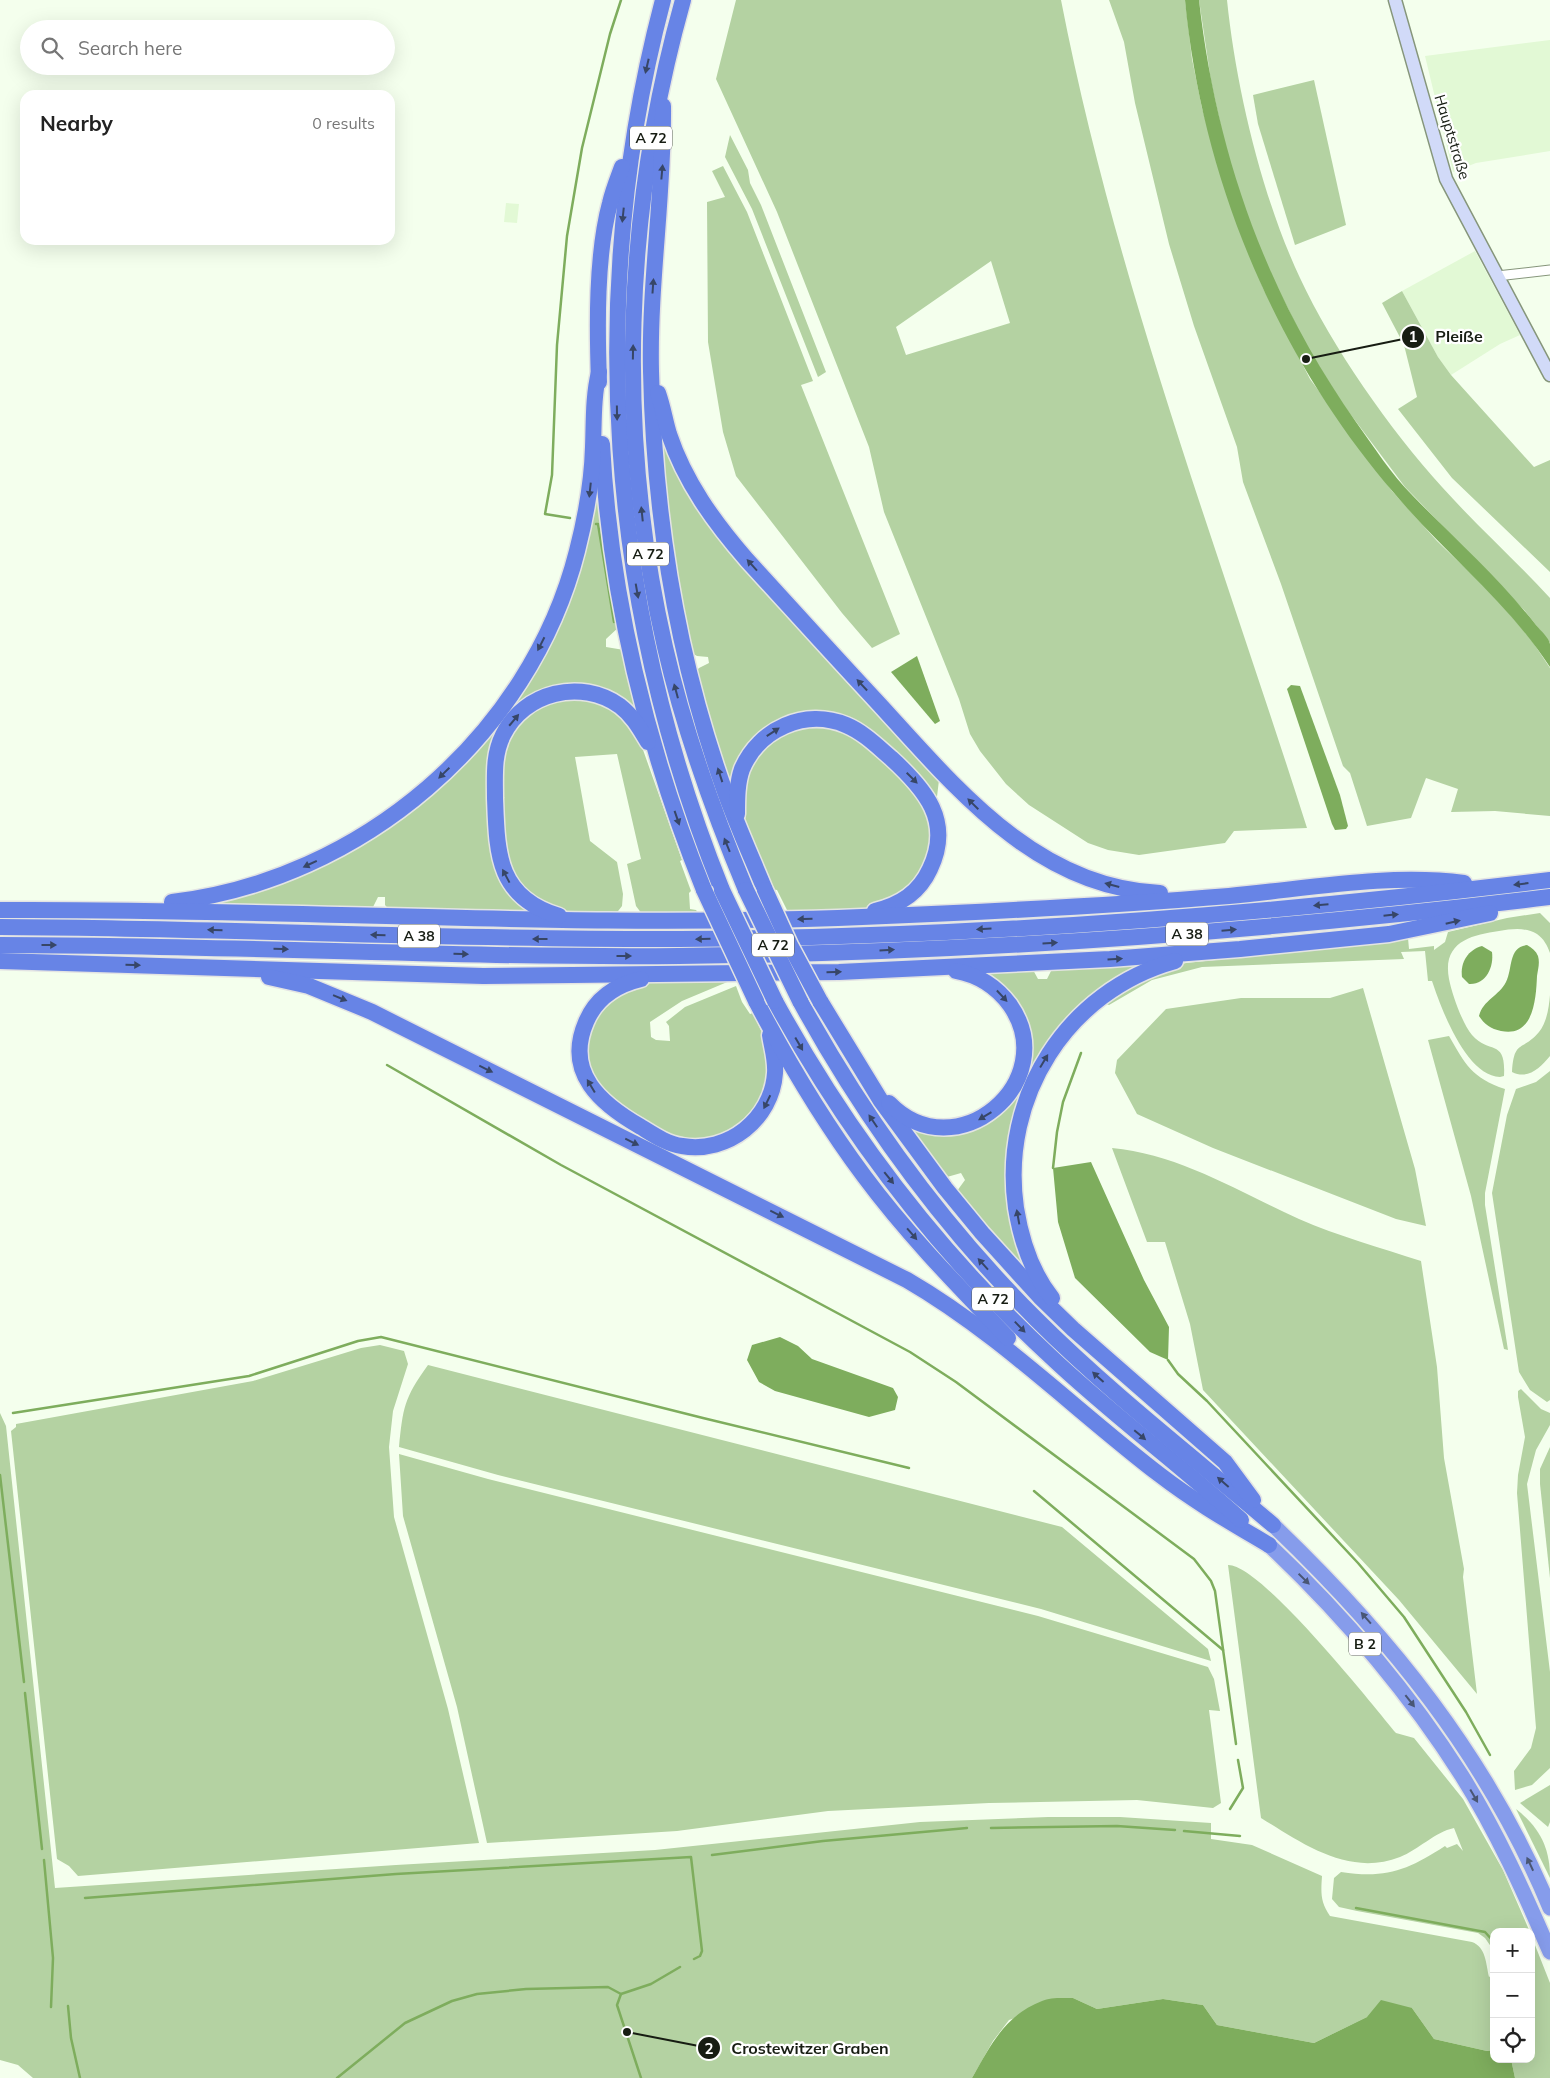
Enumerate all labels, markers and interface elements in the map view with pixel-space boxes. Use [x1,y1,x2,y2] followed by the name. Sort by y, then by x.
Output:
[20,20,395,75] search box
[38,34,66,62] icon: search
[78,36,182,60] text: Search here
[643,58,651,73] one-way arrow
[1431,92,1474,182] street label: Hauptstraße
[40,110,113,136] text: Nearby
[312,113,375,133] text: 0 results
[630,126,672,150] road number: A 72
[658,164,666,180] one-way arrow
[619,208,627,224] one-way arrow
[649,278,657,294] one-way arrow
[1401,321,1493,352] callout: Pleiße
[1435,326,1483,346] text: Pleiße
[1408,327,1418,346] text: 1
[629,344,637,360] one-way arrow
[613,405,621,421] one-way arrow
[586,482,594,498] one-way arrow
[638,506,646,522] one-way arrow
[627,542,669,566] road number: A 72
[746,560,758,572] one-way arrow
[633,584,641,600] one-way arrow
[536,637,544,651] one-way arrow
[856,680,868,692] one-way arrow
[672,683,680,698] one-way arrow
[508,713,519,726] one-way arrow
[766,727,779,737] one-way arrow
[438,767,450,779] one-way arrow
[715,768,723,783] one-way arrow
[906,772,918,784] one-way arrow
[968,798,980,810] one-way arrow
[673,810,681,825] one-way arrow
[723,838,731,852] one-way arrow
[303,861,317,869] one-way arrow
[502,868,510,883] one-way arrow
[1512,880,1528,888] one-way arrow
[1104,881,1119,889] one-way arrow
[1313,902,1329,910] one-way arrow
[1383,911,1399,919] one-way arrow
[797,915,813,923] one-way arrow
[1445,918,1460,926] one-way arrow
[1166,922,1208,946] road number: A 38
[398,924,440,948] road number: A 38
[976,925,992,933] one-way arrow
[207,926,223,934] one-way arrow
[1222,926,1238,934] one-way arrow
[370,930,386,938] one-way arrow
[532,934,548,942] one-way arrow
[752,934,794,956] road number: A 72
[694,935,710,943] one-way arrow
[1042,939,1058,947] one-way arrow
[41,941,57,949] one-way arrow
[273,945,289,953] one-way arrow
[880,946,896,954] one-way arrow
[453,951,469,959] one-way arrow
[616,952,632,960] one-way arrow
[1107,954,1123,962] one-way arrow
[125,961,141,969] one-way arrow
[826,968,842,976] one-way arrow
[996,990,1008,1002] one-way arrow
[333,994,348,1002] one-way arrow
[794,1037,803,1050] one-way arrow
[1039,1054,1048,1067] one-way arrow
[479,1065,494,1073] one-way arrow
[586,1079,595,1092] one-way arrow
[763,1095,771,1109] one-way arrow
[978,1111,991,1120] one-way arrow
[868,1114,878,1128] one-way arrow
[625,1138,639,1146] one-way arrow
[884,1172,895,1185] one-way arrow
[1013,1209,1021,1225] one-way arrow
[770,1210,785,1218] one-way arrow
[906,1227,917,1240] one-way arrow
[977,1257,988,1270] one-way arrow
[972,1288,1014,1310] road number: A 72
[1013,1320,1025,1332] one-way arrow
[1093,1371,1105,1383] one-way arrow
[1134,1430,1147,1441] one-way arrow
[1217,1476,1229,1488] one-way arrow
[1298,1572,1310,1584] one-way arrow
[1360,1613,1372,1625] one-way arrow
[1349,1632,1381,1656] road number: B 2
[1405,1695,1416,1708] one-way arrow
[1469,1789,1478,1803] one-way arrow
[1525,1857,1533,1871] one-way arrow
[1490,1928,1535,2063] map controls
[1490,1928,1535,1973] button: +
[1490,1973,1535,2018] button: −
[1490,2018,1535,2063] button: locate
[696,2033,899,2064] callout: Crostewitzer Graben
[731,2038,889,2058] text: Crostewitzer Graben
[704,2039,714,2058] text: 2

